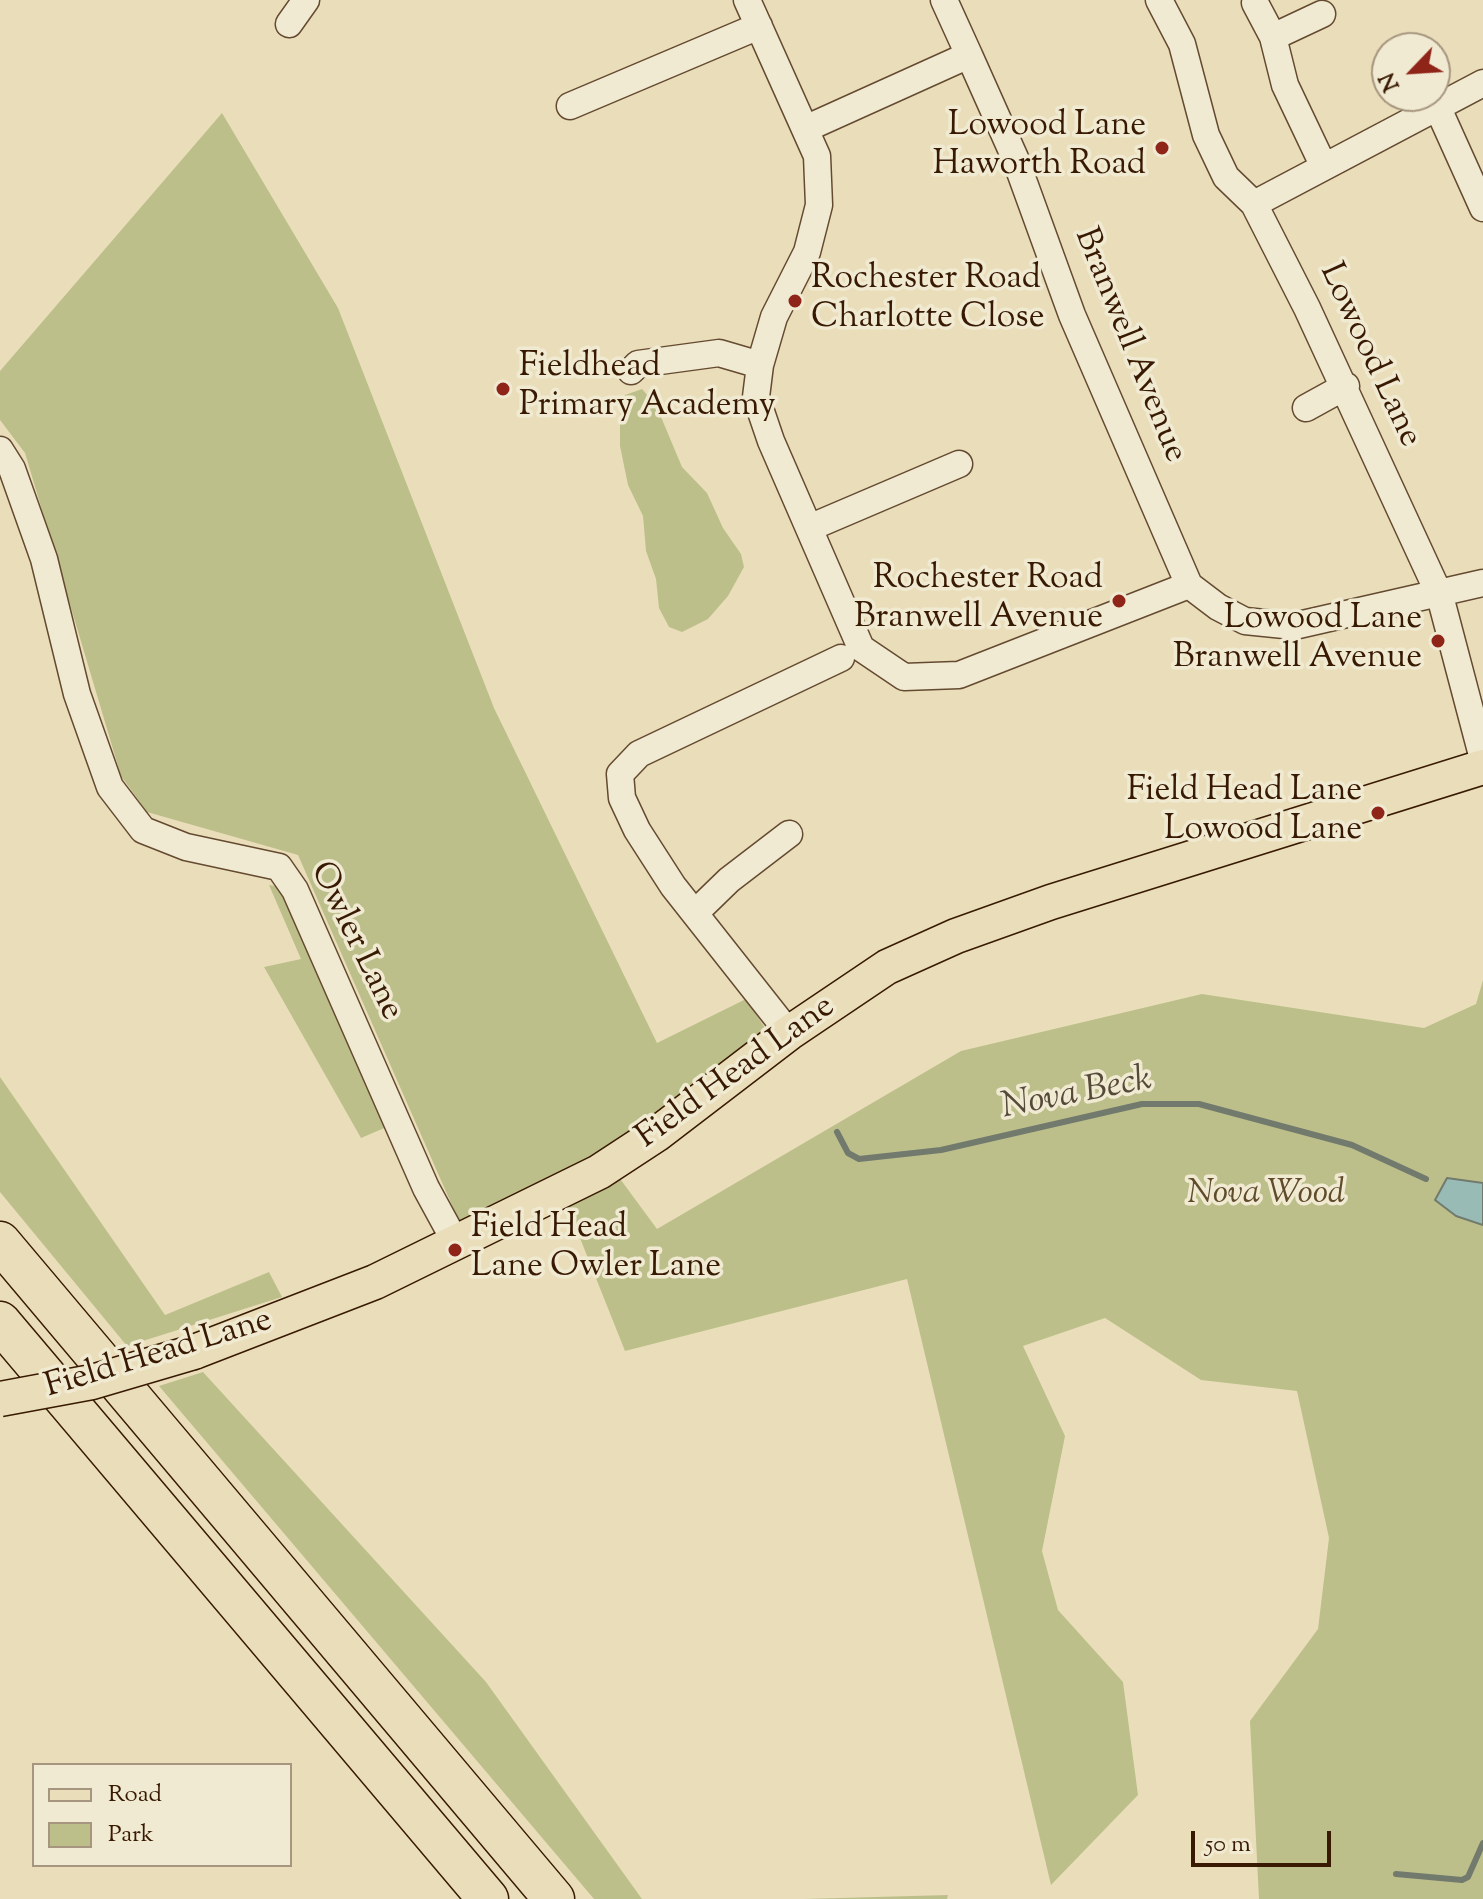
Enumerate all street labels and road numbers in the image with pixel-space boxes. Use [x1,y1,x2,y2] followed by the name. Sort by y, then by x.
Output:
[1062,223,1194,469] street label: Branwell Avenue
[1308,258,1428,454] street label: Lowood Lane
[298,856,410,1028] street label: Owler Lane
[630,988,844,1160] street label: Field Head Lane
[41,1302,277,1410] street label: Field Head Lane

